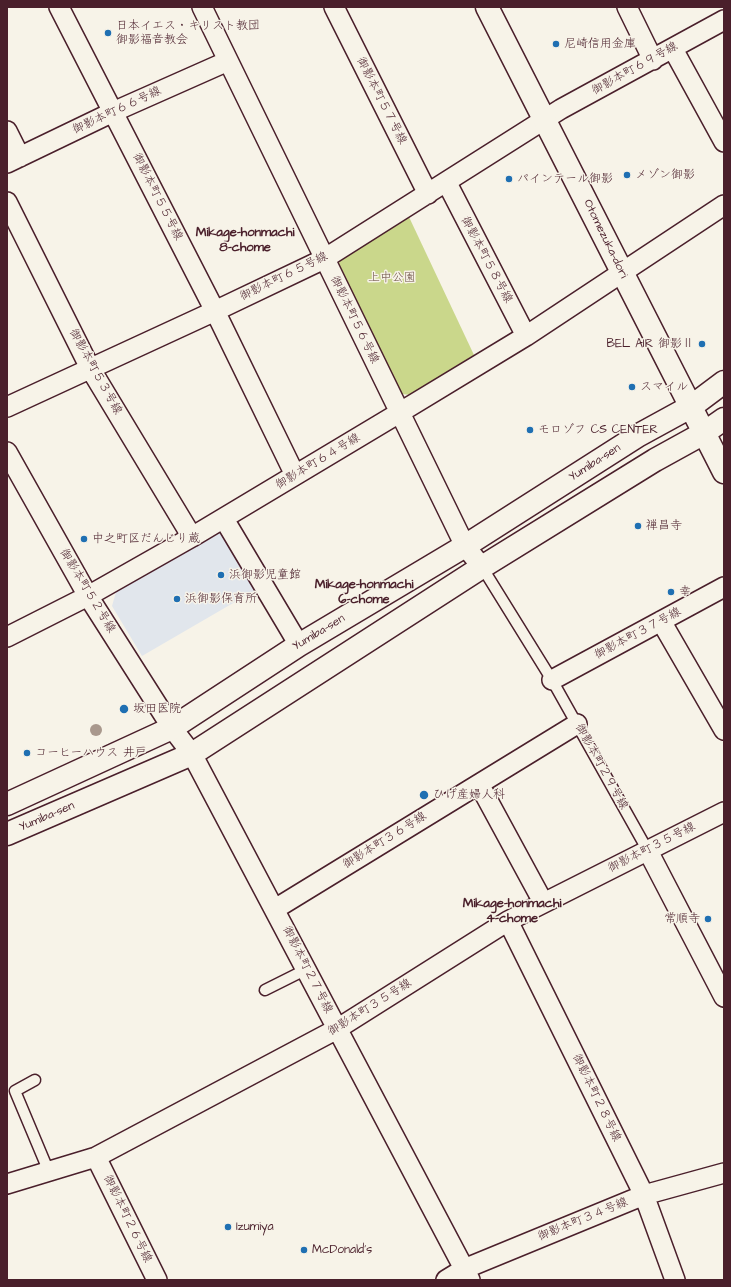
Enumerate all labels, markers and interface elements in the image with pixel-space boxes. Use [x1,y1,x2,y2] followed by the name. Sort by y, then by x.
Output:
[116,19,260,47] place label: 日本イエス・キリスト教団 御影福音教会
[103,28,113,38] marker: 日本イエス・キリスト教団 御影福音教会
[564,37,636,51] place label: 尼崎信用金庫
[551,39,561,49] marker: 尼崎信用金庫
[590,39,680,99] street label: 御影本町６９号線
[353,55,409,147] street label: 御影本町５７号線
[70,84,164,138] street label: 御影本町６６号線
[129,151,185,243] street label: 御影本町５５号線
[635,168,695,182] place label: メゾン御影
[622,170,632,180] marker: メゾン御影
[517,172,613,186] place label: パインテール御影
[504,174,514,184] marker: パインテール御影
[580,197,630,281] street label: Otomezuka-dori
[457,214,515,306] street label: 御影本町５８号線
[196,225,294,256] district label: Mikage-honmachi 8-chome
[238,249,330,305] street label: 御影本町６５号線
[368,271,416,285] park label: 上中公園
[326,274,382,366] street label: 御影本町５６号線
[65,327,125,417] street label: 御影本町５３号線
[606,337,694,351] place label: BEL AIR 御影Ⅱ
[697,339,707,349] marker: BEL AIR 御影Ⅱ
[640,380,688,394] place label: スマイル
[627,382,637,392] marker: スマイル
[538,423,658,437] place label: モロゾフ CS CENTER
[525,425,535,435] marker: モロゾフ CS CENTER
[273,431,363,493] street label: 御影本町６４号線
[566,441,624,485] street label: Yumiba-sen
[646,519,682,533] place label: 禅昌寺
[633,521,643,531] marker: 禅昌寺
[92,532,200,546] place label: 中之町区だんじり蔵
[79,534,89,544] marker: 中之町区だんじり蔵
[56,546,118,636] street label: 御影本町５２号線
[229,568,301,582] place label: 浜御影児童館
[216,570,226,580] marker: 浜御影児童館
[315,577,413,608] district label: Mikage-honmachi 6-chome
[679,585,691,599] place label: 幸
[666,587,676,597] marker: 幸
[185,592,257,606] place label: 浜御影保育所
[172,594,182,604] marker: 浜御影保育所
[592,605,684,663] street label: 御影本町３７号線
[290,612,348,654] street label: Yumiba-sen
[133,702,181,716] place label: 坂田医院
[118,703,130,715] marker: 坂田医院
[571,722,631,812] street label: 御影本町２９号線
[35,746,147,760] place label: コーヒーハウス 井戸
[22,748,32,758] marker: コーヒーハウス 井戸
[433,788,505,802] place label: ひげ産婦人科
[418,789,430,801] marker: ひげ産婦人科
[17,799,77,835] street label: Yumiba-sen
[340,809,430,873] street label: 御影本町３６号線
[606,820,698,876] street label: 御影本町３５号線
[463,896,561,927] district label: Mikage-honmachi 4-chome
[664,912,700,926] place label: 常順寺
[703,914,713,924] marker: 常順寺
[279,924,335,1016] street label: 御影本町２７号線
[325,976,415,1040] street label: 御影本町３５号線
[568,1052,624,1144] street label: 御影本町２８号線
[99,1173,155,1265] street label: 御影本町２６号線
[536,1195,630,1245] street label: 御影本町３４号線
[236,1220,274,1234] place label: Izumiya
[223,1222,233,1232] marker: Izumiya
[312,1243,372,1257] place label: McDonald's
[299,1245,309,1255] marker: McDonald's

